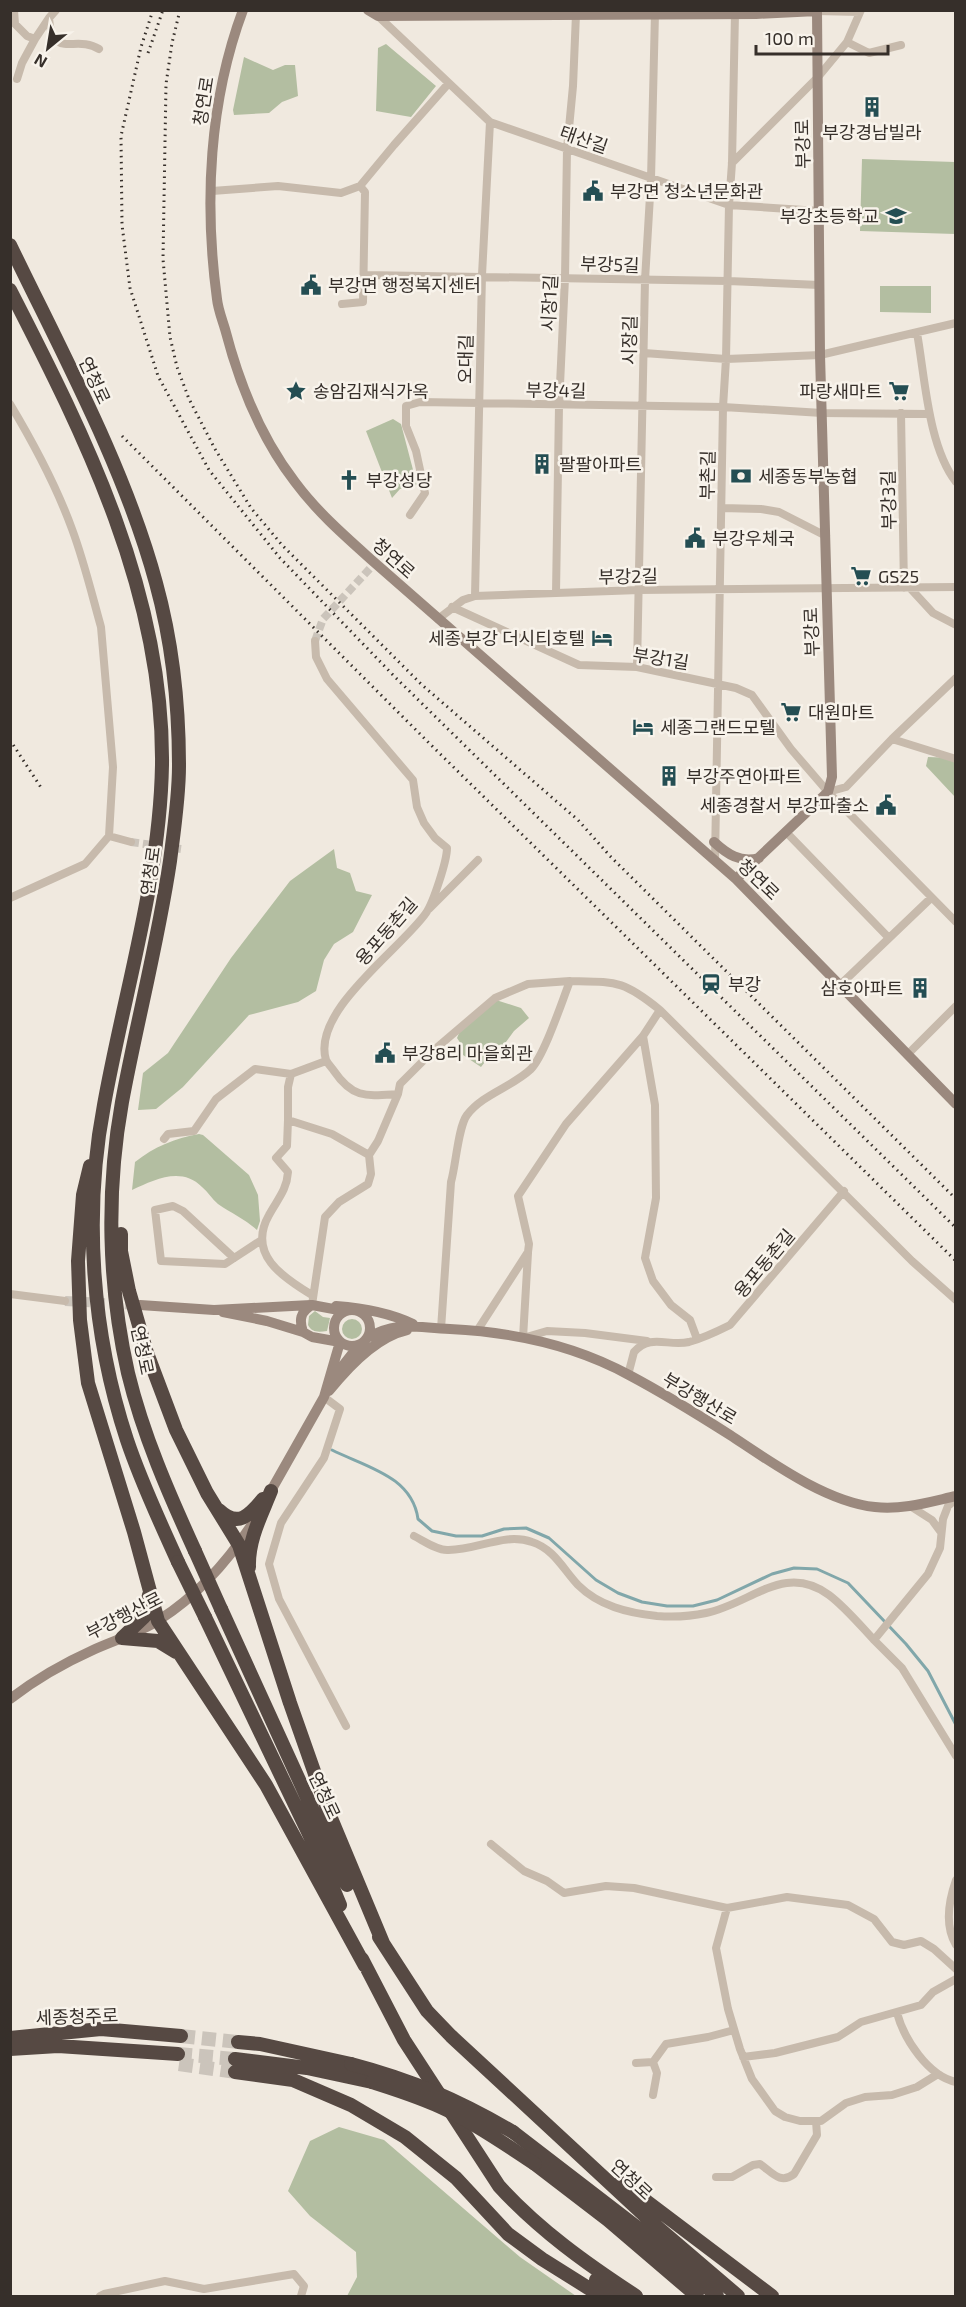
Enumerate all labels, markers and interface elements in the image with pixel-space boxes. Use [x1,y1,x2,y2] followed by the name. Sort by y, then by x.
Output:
[18,18,78,78] north arrow
[756,18,888,56] scale bar
[765,27,814,49] text: 100 m
[30,50,50,73] text: N
[188,75,218,127] street label: 청연로
[860,95,884,119] building icon: 부강경남빌라
[791,119,813,169] street label: 부강로
[557,121,611,157] street label: 태산길
[822,121,922,143] place label: 부강경남빌라
[581,179,605,203] public building icon: 부강면 청소년문화관
[610,180,763,202] place label: 부강면 청소년문화관
[884,204,908,228] school or university icon: 부강초등학교
[780,205,879,227] place label: 부강초등학교
[580,252,640,276] street label: 부강5길
[299,273,323,297] public building icon: 부강면 행정복지센터
[328,274,481,296] place label: 부강면 행정복지센터
[537,274,561,332] street label: 시장1길
[618,315,640,365] street label: 시장길
[454,334,476,384] street label: 오대길
[75,353,115,407] street label: 연청로
[525,378,587,402] street label: 부강4길
[284,379,308,403] place icon: 송암김재식가옥
[887,379,911,403] supermarket icon: 파랑새마트
[313,380,429,402] place label: 송암김재식가옥
[799,380,882,402] place label: 파랑새마트
[696,450,718,500] street label: 부촌길
[530,452,554,476] building icon: 팔팔아파트
[559,453,642,475] place label: 팔팔아파트
[729,464,753,488] bank icon: 세종동부농협
[758,465,857,487] place label: 세종동부농협
[337,468,361,492] church icon: 부강성당
[366,469,432,491] place label: 부강성당
[876,470,900,530] street label: 부강3길
[683,526,707,550] public building icon: 부강우체국
[712,527,795,549] place label: 부강우체국
[368,533,420,583] street label: 청연로
[598,564,658,588] street label: 부강2길
[849,564,873,588] supermarket icon: GS25
[878,565,919,587] place label: GS25
[799,607,823,657] street label: 부강로
[590,626,614,650] hotel icon: 세종 부강 더시티호텔
[428,627,585,649] place label: 세종 부강 더시티호텔
[631,643,691,673] street label: 부강1길
[779,700,803,724] supermarket icon: 대원마트
[808,701,874,723] place label: 대원마트
[631,715,655,739] hotel icon: 세종그랜드모텔
[660,716,776,738] place label: 세종그랜드모텔
[657,764,681,788] building icon: 부강주연아파트
[686,765,802,787] place label: 부강주연아파트
[874,793,898,817] public building icon: 세종경찰서 부강파출소
[699,794,869,816] place label: 세종경찰서 부강파출소
[136,845,164,897] street label: 연청로
[733,854,785,904] street label: 청연로
[351,893,421,969] street label: 용포동촌길
[699,972,723,996] station icon: 부강
[728,973,761,995] place label: 부강
[908,976,932,1000] building icon: 삼호아파트
[820,977,903,999] place label: 삼호아파트
[373,1041,397,1065] public building icon: 부강8리 마을회관
[402,1042,533,1064] place label: 부강8리 마을회관
[729,1224,799,1302] street label: 용포동촌길
[127,1323,159,1377] street label: 연청로
[659,1367,741,1429] street label: 부강행산로
[82,1586,166,1644] street label: 부강행산로
[305,1768,345,1822] street label: 연청로
[35,2004,119,2028] street label: 세종청주로
[606,2154,658,2204] street label: 연청로

